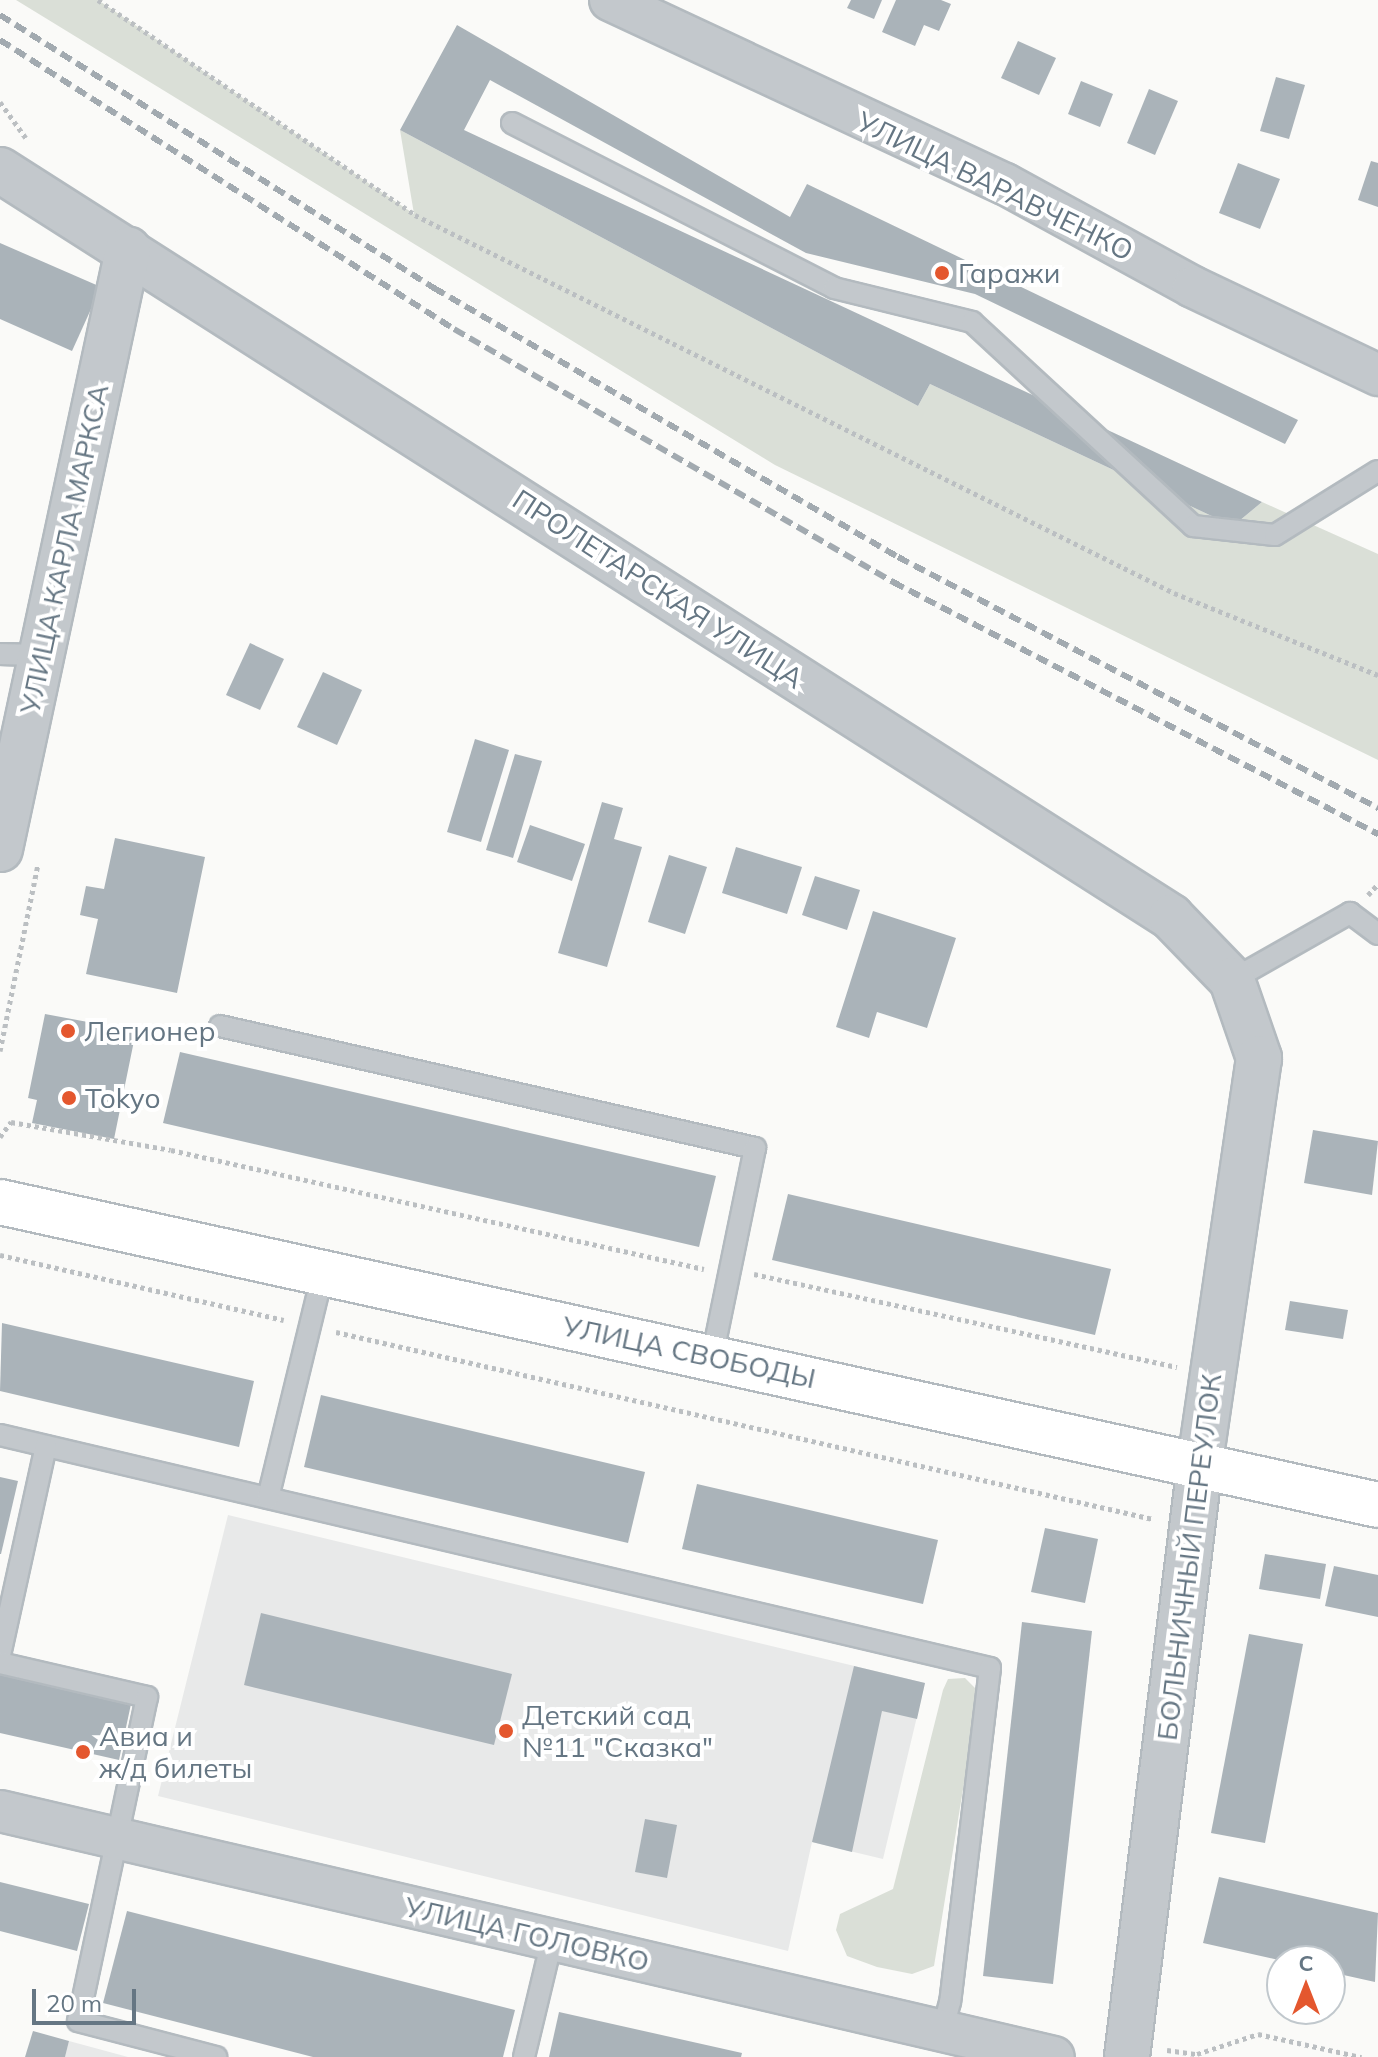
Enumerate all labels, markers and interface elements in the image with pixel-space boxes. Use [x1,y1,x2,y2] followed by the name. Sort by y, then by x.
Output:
[851,104,1139,268] street label: УЛИЦА ВАРАВЧЕНКО
[958,256,1060,290] place label: Гаражи
[933,264,951,282] marker: Гаражи
[13,381,115,717] street label: УЛИЦА КАРЛА МАРКСА
[506,482,810,696] street label: ПРОЛЕТАРСКАЯ УЛИЦА
[84,1014,216,1048] place label: Легионер
[59,1022,77,1040] marker: Легионер
[85,1081,160,1115] place label: Tokyo
[60,1089,78,1107] marker: Tokyo
[559,1309,819,1395] street label: УЛИЦА СВОБОДЫ
[1150,1372,1228,1742] street label: БОЛЬНИЧНЫЙ ПЕРЕУЛОК
[522,1698,713,1764] place label: Детский сад №11 "Сказка"
[99,1719,252,1785] place label: Авиа и ж/д билеты
[497,1722,515,1740] marker: Детский сад №11 "Сказка"
[74,1743,92,1761] marker: Авиа и ж/д билеты
[401,1890,653,1978] street label: УЛИЦА ГОЛОВКО
[1266,1945,1346,2025] north arrow
[1298,1949,1314,1977] text: С
[36,1973,140,2023] scale bar
[46,1988,102,2018] text: 20 m

